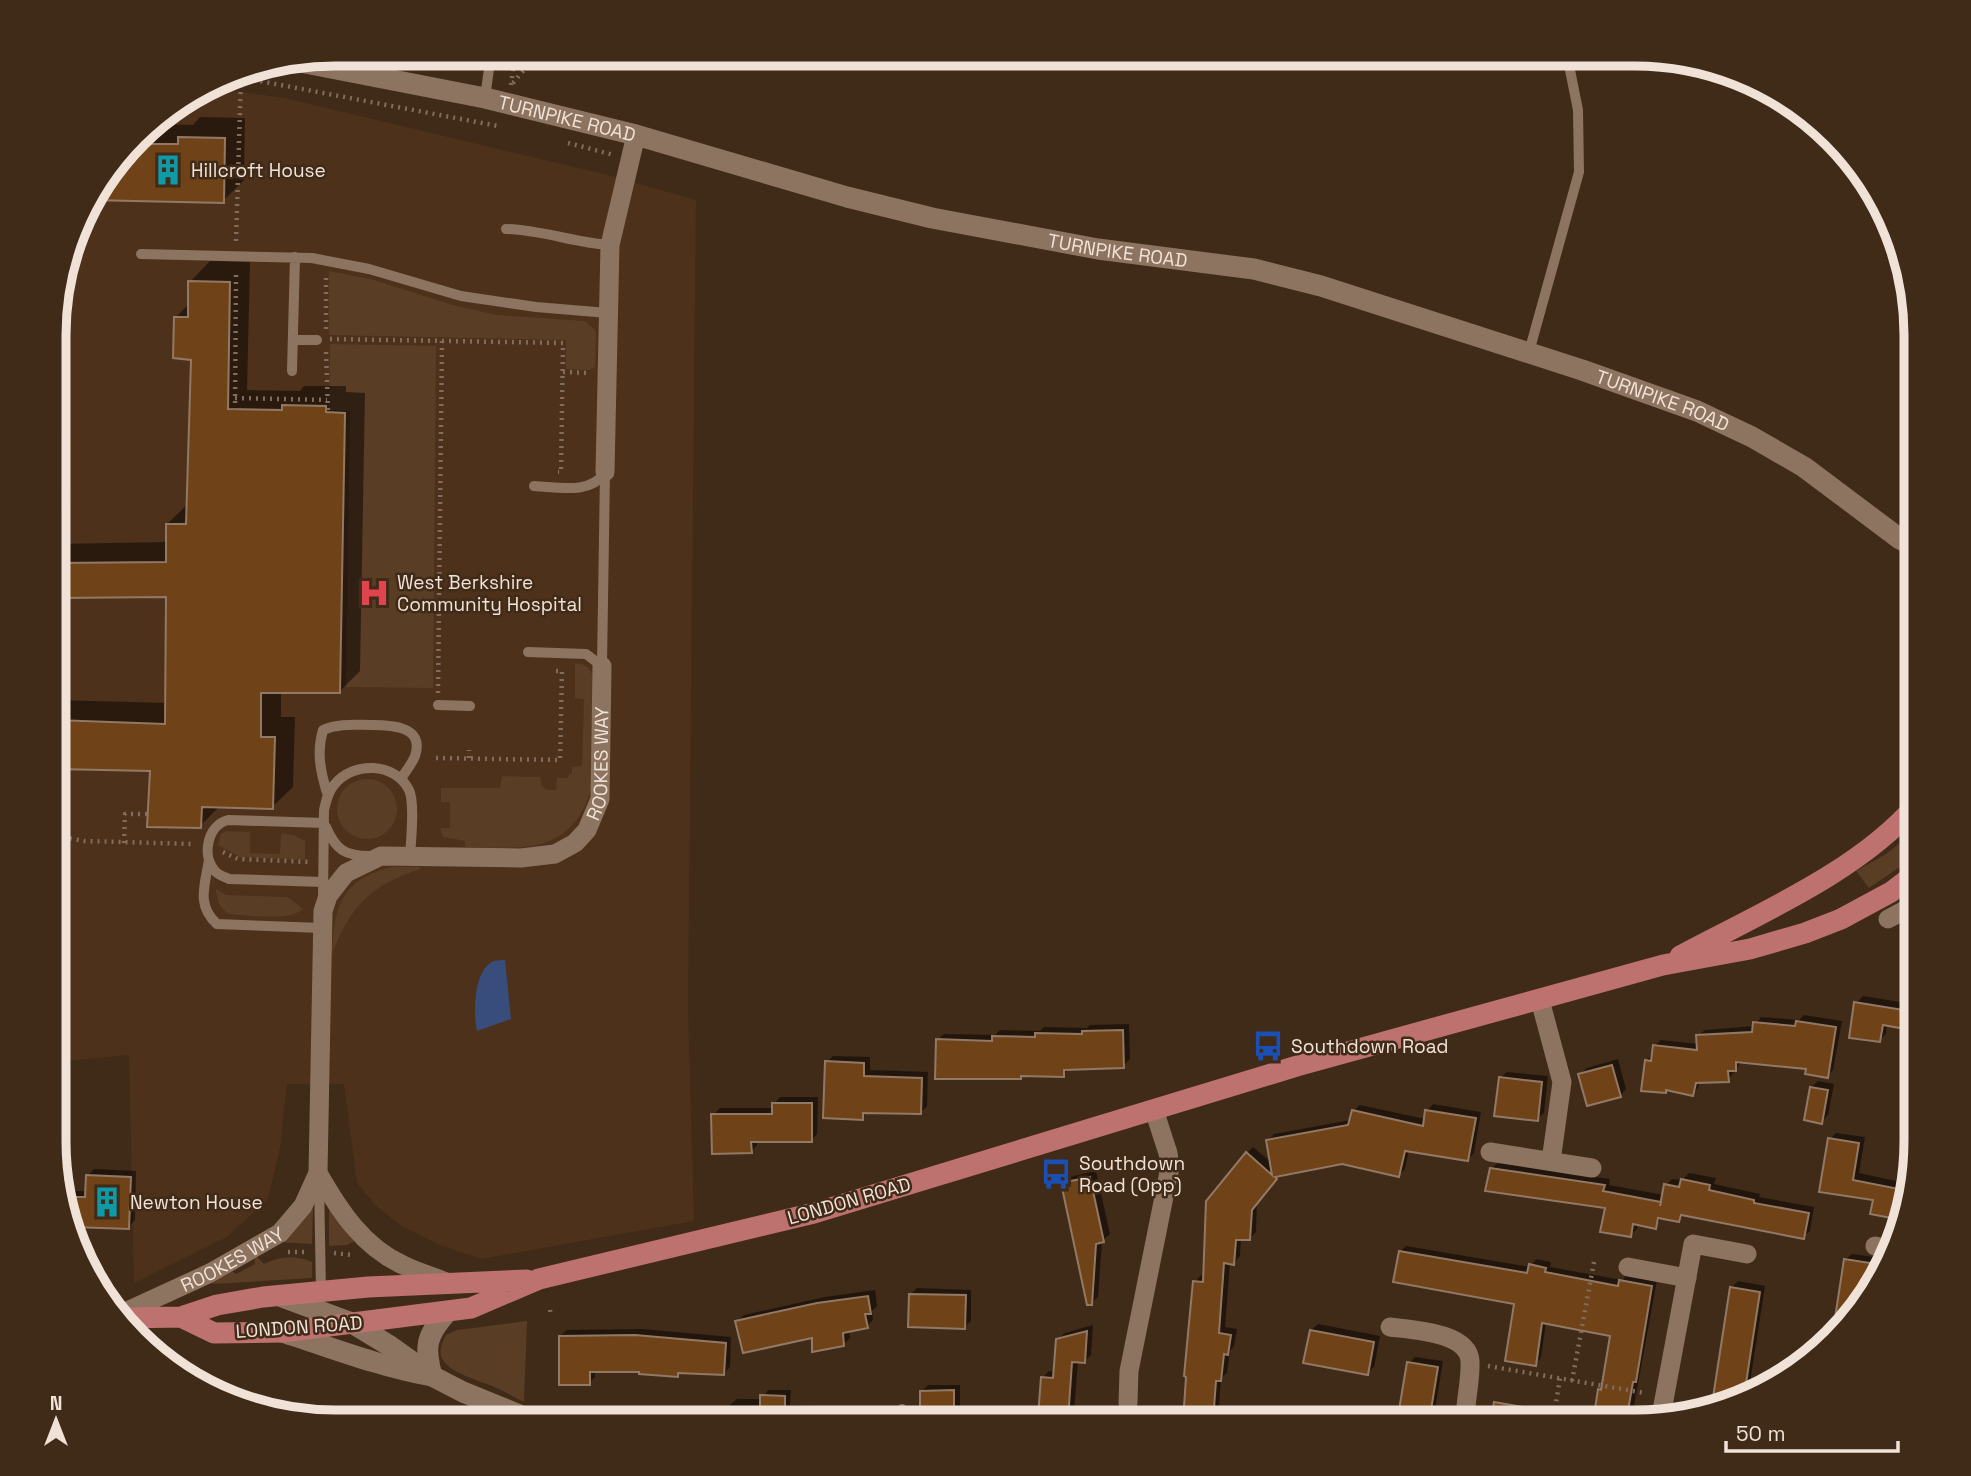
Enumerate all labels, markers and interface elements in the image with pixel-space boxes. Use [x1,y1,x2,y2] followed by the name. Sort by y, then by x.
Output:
[496,89,638,147] street label: TURNPIKE ROAD
[151,153,185,187] building icon: Hillcroft House
[191,158,326,183] place label: Hillcroft House
[1046,227,1189,273] street label: TURNPIKE ROAD
[1593,363,1733,437] street label: TURNPIKE ROAD
[397,570,582,617] place label: West Berkshire Community Hospital
[357,576,391,610] hospital icon: West Berkshire Community Hospital
[580,706,614,824] street label: ROOKES WAY
[1251,1029,1285,1063] bus stop icon: Southdown Road
[1291,1034,1449,1059] place label: Southdown Road
[1079,1151,1185,1198] place label: Southdown Road (Opp)
[1039,1157,1073,1191] bus stop icon: Southdown Road (Opp)
[784,1171,914,1231] street label: LONDON ROAD
[90,1185,124,1219] building icon: Newton House
[130,1190,263,1215] place label: Newton House
[176,1221,289,1297] street label: ROOKES WAY
[235,1310,363,1344] street label: LONDON ROAD
[21,1385,91,1455] north arrow
[50,1391,62,1416] text: N
[1726,1410,1898,1454] scale bar
[1736,1420,1786,1447] text: 50 m

